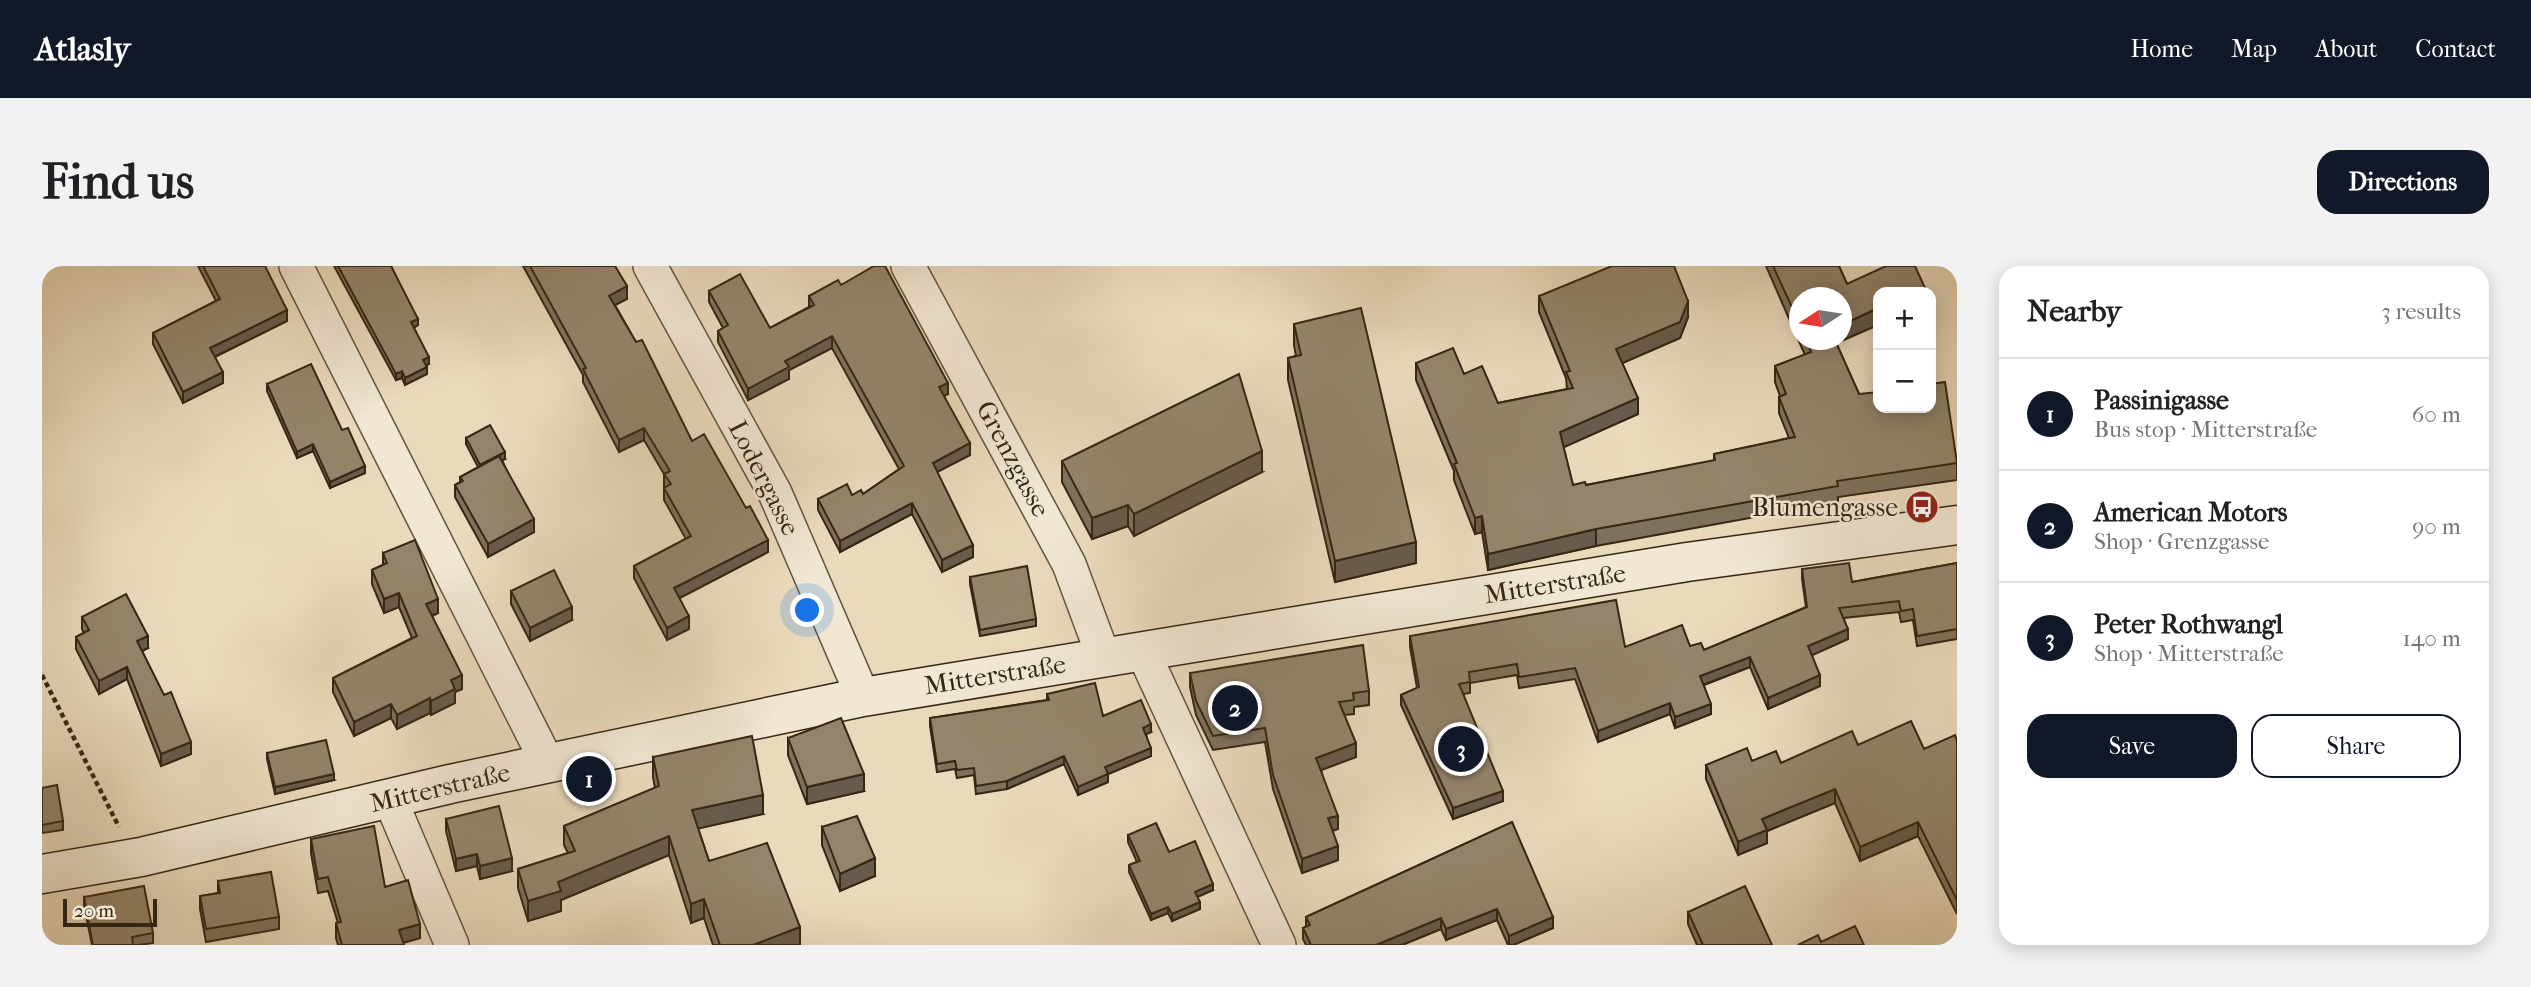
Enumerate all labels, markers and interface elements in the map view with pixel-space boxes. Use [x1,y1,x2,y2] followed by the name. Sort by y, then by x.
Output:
[35,30,130,69] text: Atlasly
[2131,35,2193,63] text: Home
[2231,35,2277,63] text: Map
[2315,35,2377,63] text: About
[2415,35,2496,63] text: Contact
[2317,150,2489,214] button: Directions
[42,153,194,211] text: Find us
[1789,287,1852,350] north arrow
[1873,287,1936,413] map controls
[1873,287,1936,350] button: +
[2027,294,2122,329] text: Nearby
[2381,298,2461,325] text: 3 results
[1873,350,1936,413] button: −
[2094,385,2229,416] text: Passinigasse
[970,396,1056,522] street label: Grenzgasse
[2046,401,2054,428] text: 1
[2412,401,2461,428] text: 60 m
[722,415,806,541] street label: Lodergasse
[2094,416,2317,443] text: Bus stop · Mitterstraße
[1903,488,1941,526] bus stop icon: Blumengasse
[1752,492,1898,523] place label: Blumengasse
[2094,497,2287,528] text: American Motors
[2044,513,2056,540] text: 2
[2412,513,2461,540] text: 90 m
[2094,528,2269,555] text: Shop · Grenzgasse
[1482,557,1628,610] street label: Mitterstraße
[790,593,824,627] your location
[2094,609,2283,640] text: Peter Rothwangl
[2045,625,2055,652] text: 3
[2402,625,2461,652] text: 140 m
[2094,640,2284,667] text: Shop · Mitterstraße
[922,648,1068,701] street label: Mitterstraße
[1212,682,1258,734] pin: 2
[2027,714,2237,778] button: Save
[2251,714,2461,778] button: Share
[1438,723,1484,775] pin: 3
[566,753,612,805] pin: 1
[367,757,513,819] street label: Mitterstraße
[63,896,158,928] scale bar
[74,900,114,922] text: 20 m

